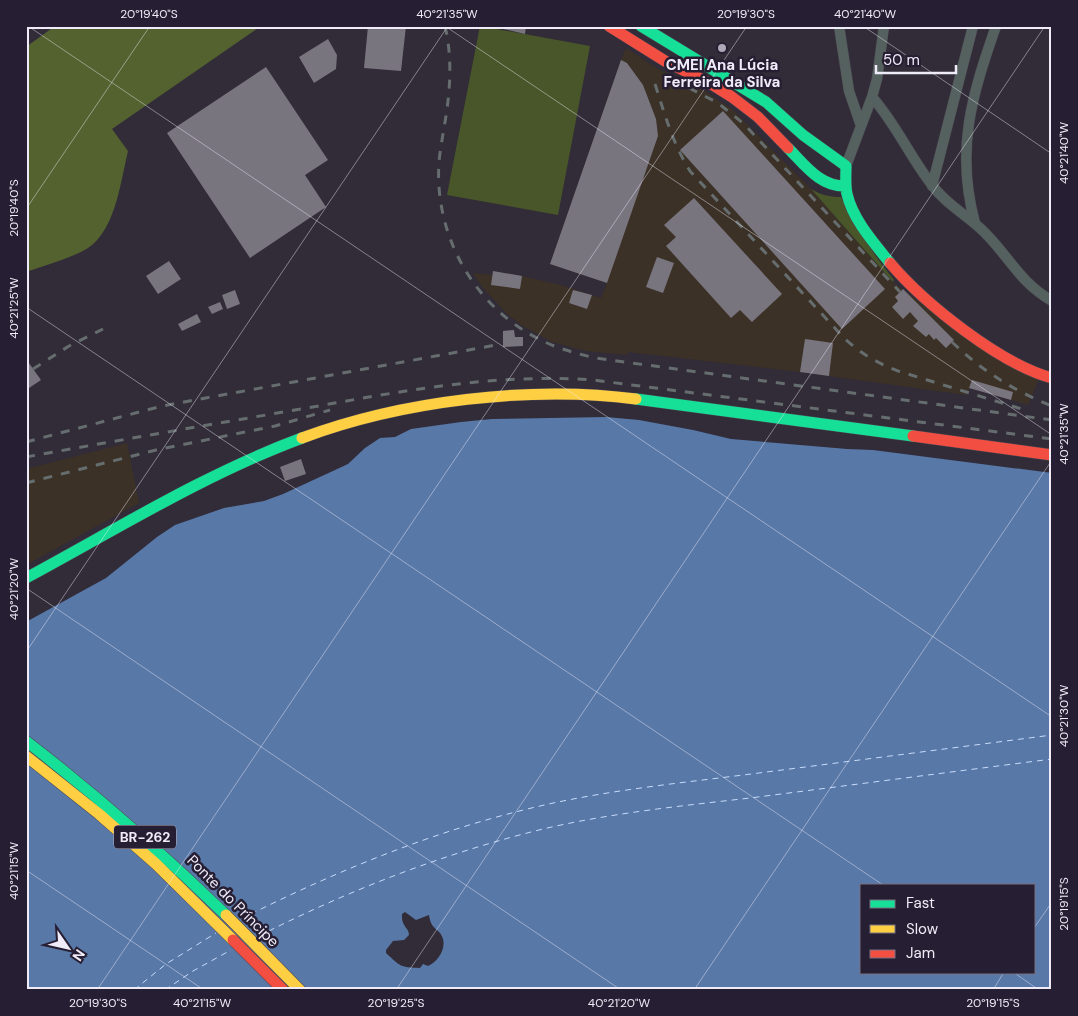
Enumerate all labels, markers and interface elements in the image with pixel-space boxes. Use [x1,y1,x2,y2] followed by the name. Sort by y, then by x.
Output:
[120,6,178,22] text: 20°19'40"S
[416,6,478,22] text: 40°21'35"W
[717,6,775,22] text: 20°19'30"S
[834,6,896,22] text: 40°21'40"W
[716,42,728,54] marker: CMEI Ana Lúcia Ferreira da Silva
[876,42,956,74] scale bar
[883,50,920,70] text: 50 m
[664,55,780,92] place label: CMEI Ana Lúcia Ferreira da Silva
[1056,122,1072,184] text: 40°21'40"W
[6,179,22,237] text: 20°19'40"S
[6,277,22,339] text: 40°21'25"W
[1056,403,1072,465] text: 40°21'35"W
[6,557,22,620] text: 40°21'20"W
[1056,684,1072,747] text: 40°21'30"W
[114,826,176,849] road number: BR-262
[6,842,22,900] text: 40°21'15"W
[183,851,283,951] street label: Ponte do Príncipe
[1056,877,1072,931] text: 20°19'15"S
[860,884,1036,974] legend
[906,893,935,913] text: Fast
[906,919,939,939] text: Slow
[42,924,92,974] north arrow
[906,943,935,963] text: Jam
[68,946,89,965] text: N
[69,995,127,1011] text: 20°19'30"S
[173,995,231,1011] text: 40°21'15"W
[368,995,424,1011] text: 20°19'25"S
[588,995,651,1011] text: 40°21'20"W
[966,995,1020,1011] text: 20°19'15"S

